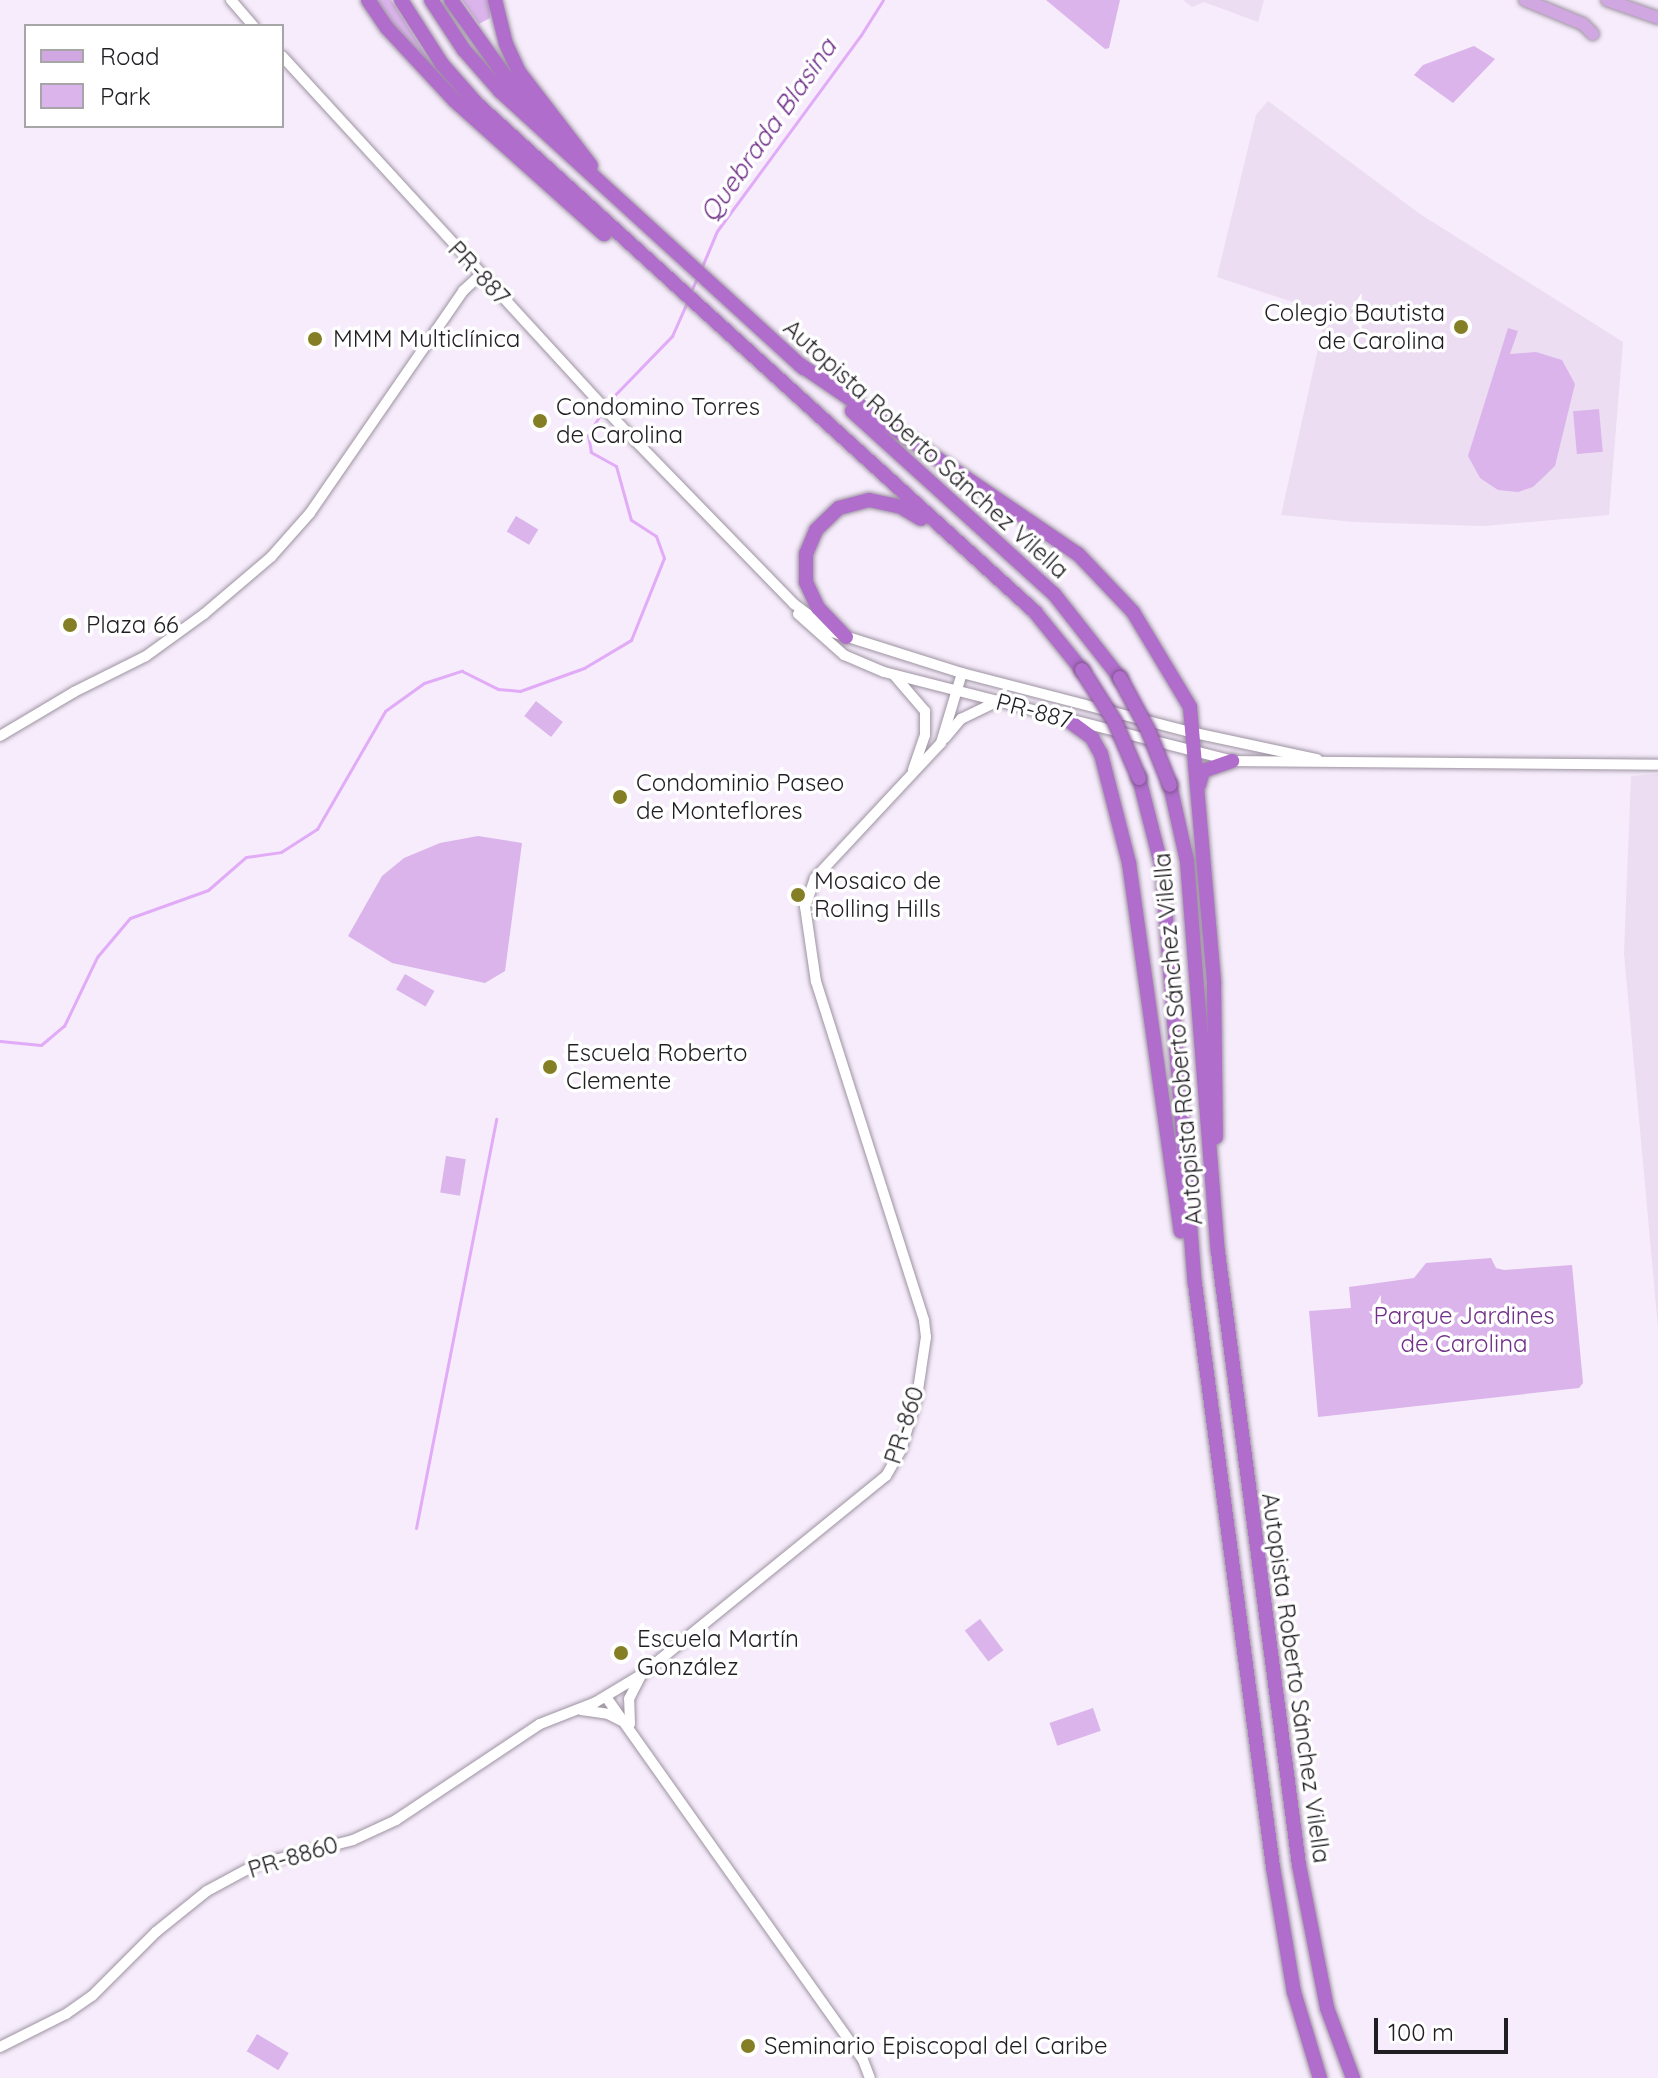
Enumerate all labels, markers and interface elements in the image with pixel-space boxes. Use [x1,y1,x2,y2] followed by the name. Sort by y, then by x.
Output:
[24,24,284,128] legend
[693,32,843,228] water label: Quebrada Blasina
[100,41,160,71] text: Road
[100,81,151,111] text: Park
[442,235,516,311] street label: PR-887
[1264,299,1445,355] place label: Colegio Bautista de Carolina
[778,313,1074,585] street label: Autopista Roberto Sánchez Vilella
[1452,318,1470,336] marker: Colegio Bautista de Carolina
[333,325,520,353] place label: MMM Multiclínica
[304,328,326,350] marker: MMM Multiclínica
[556,393,760,449] place label: Condomino Torres de Carolina
[531,412,549,430] marker: Condomino Torres de Carolina
[86,611,179,639] place label: Plaza 66
[61,616,79,634] marker: Plaza 66
[993,687,1075,735] street label: PR-887
[636,769,844,825] place label: Condominio Paseo de Monteflores
[611,788,629,806] marker: Condominio Paseo de Monteflores
[1147,852,1209,1226] street label: Autopista Roberto Sánchez Vilella
[814,867,941,923] place label: Mosaico de Rolling Hills
[789,886,807,904] marker: Mosaico de Rolling Hills
[566,1039,747,1095] place label: Escuela Roberto Clemente
[541,1058,559,1076] marker: Escuela Roberto Clemente
[1373,1302,1555,1358] park label: Parque Jardines de Carolina
[878,1383,930,1467] street label: PR-860
[1256,1491,1336,1865] street label: Autopista Roberto Sánchez Vilella
[637,1625,799,1681] place label: Escuela Martín González
[612,1644,630,1662] marker: Escuela Martín González
[244,1830,342,1884] street label: PR-8860
[1378,2002,1512,2052] scale bar
[1388,2017,1454,2047] text: 100 m
[764,2032,1107,2060] place label: Seminario Episcopal del Caribe
[739,2037,757,2055] marker: Seminario Episcopal del Caribe

